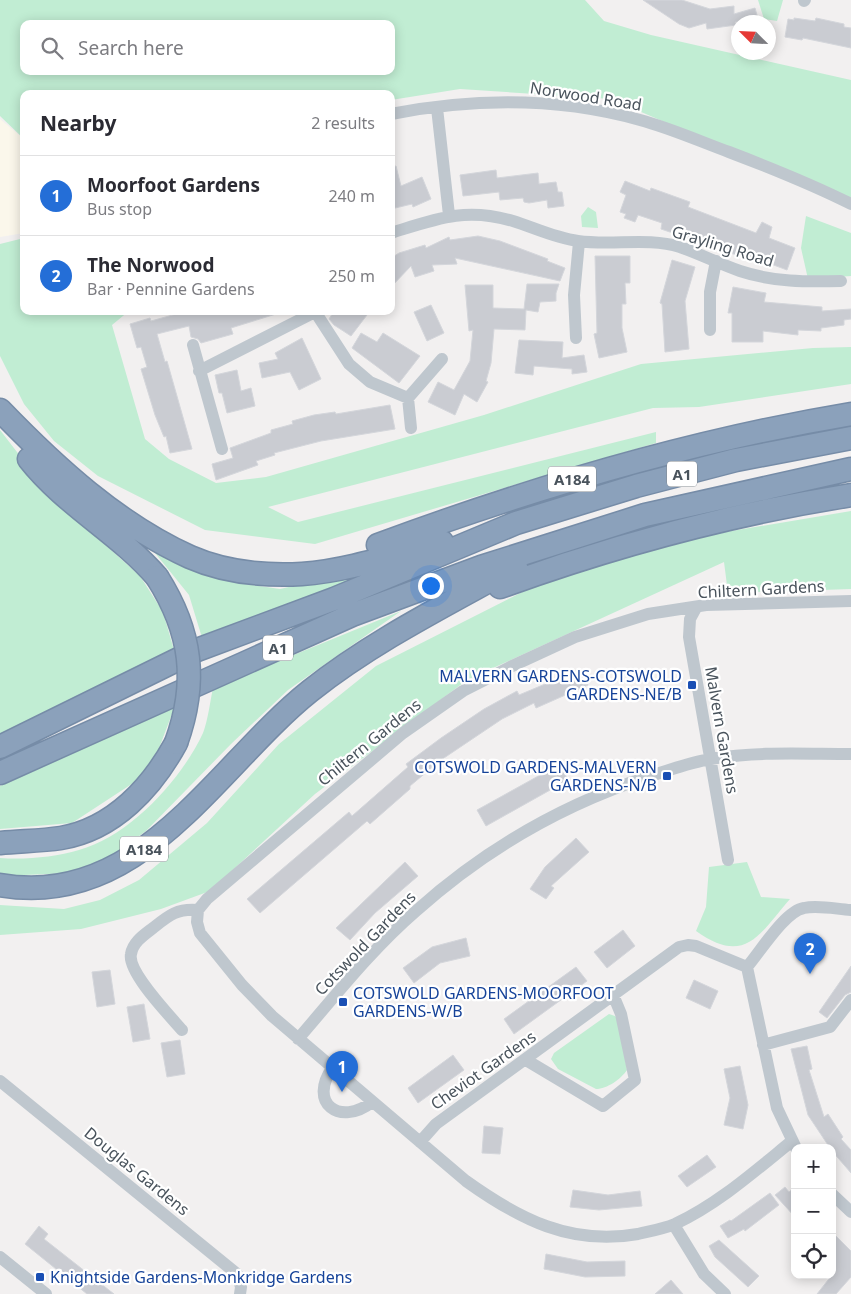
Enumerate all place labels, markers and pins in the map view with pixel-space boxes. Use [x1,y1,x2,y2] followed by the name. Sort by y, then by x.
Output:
[439,665,682,705] place label: MALVERN GARDENS-COTSWOLD GARDENS-NE/B
[686,679,698,691] marker: MALVERN GARDENS-COTSWOLD GARDENS-NE/B
[414,756,657,796] place label: COTSWOLD GARDENS-MALVERN GARDENS-N/B
[661,770,673,782] marker: COTSWOLD GARDENS-MALVERN GARDENS-N/B
[794,933,826,974] pin: 2
[353,982,614,1022] place label: COTSWOLD GARDENS-MOORFOOT GARDENS-W/B
[337,996,349,1008] marker: COTSWOLD GARDENS-MOORFOOT GARDENS-W/B
[326,1051,358,1092] pin: 1
[50,1266,352,1288] place label: Knightside Gardens-Monkridge Gardens
[34,1271,46,1283] marker: Knightside Gardens-Monkridge Gardens

